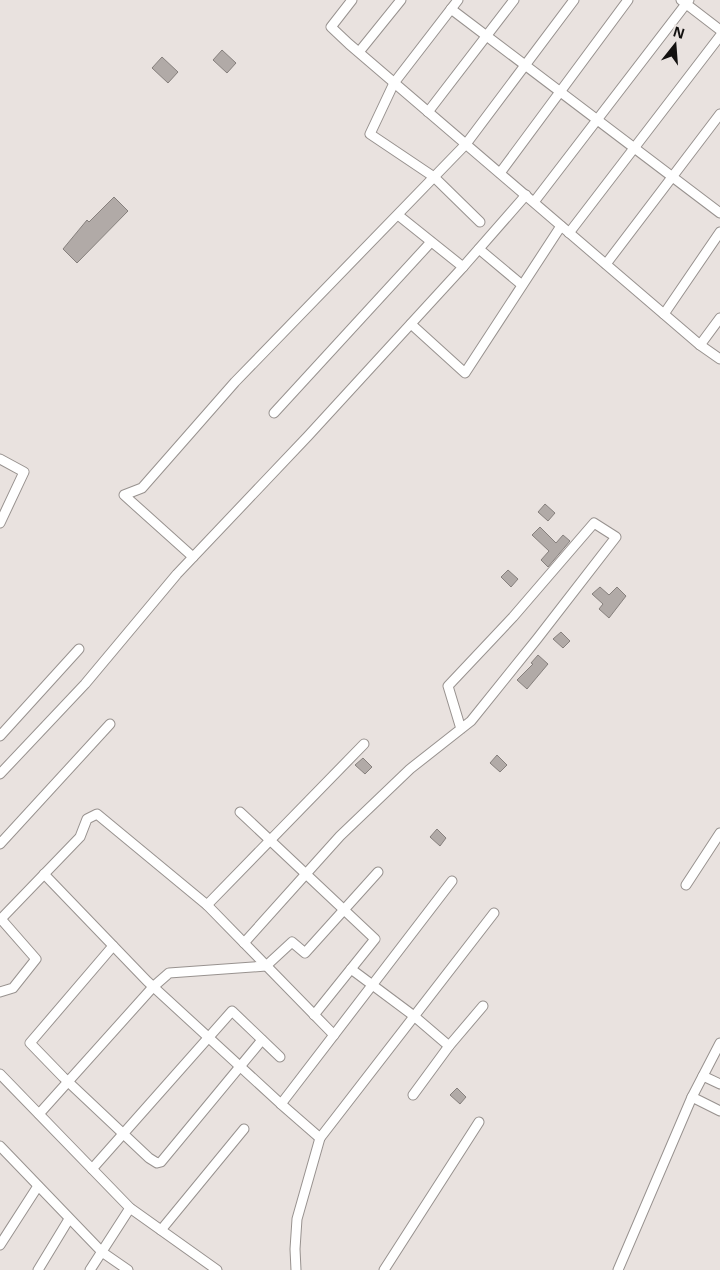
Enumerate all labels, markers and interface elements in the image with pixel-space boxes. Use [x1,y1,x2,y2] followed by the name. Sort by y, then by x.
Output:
[650,20,700,70] north arrow
[671,21,687,43] text: N

